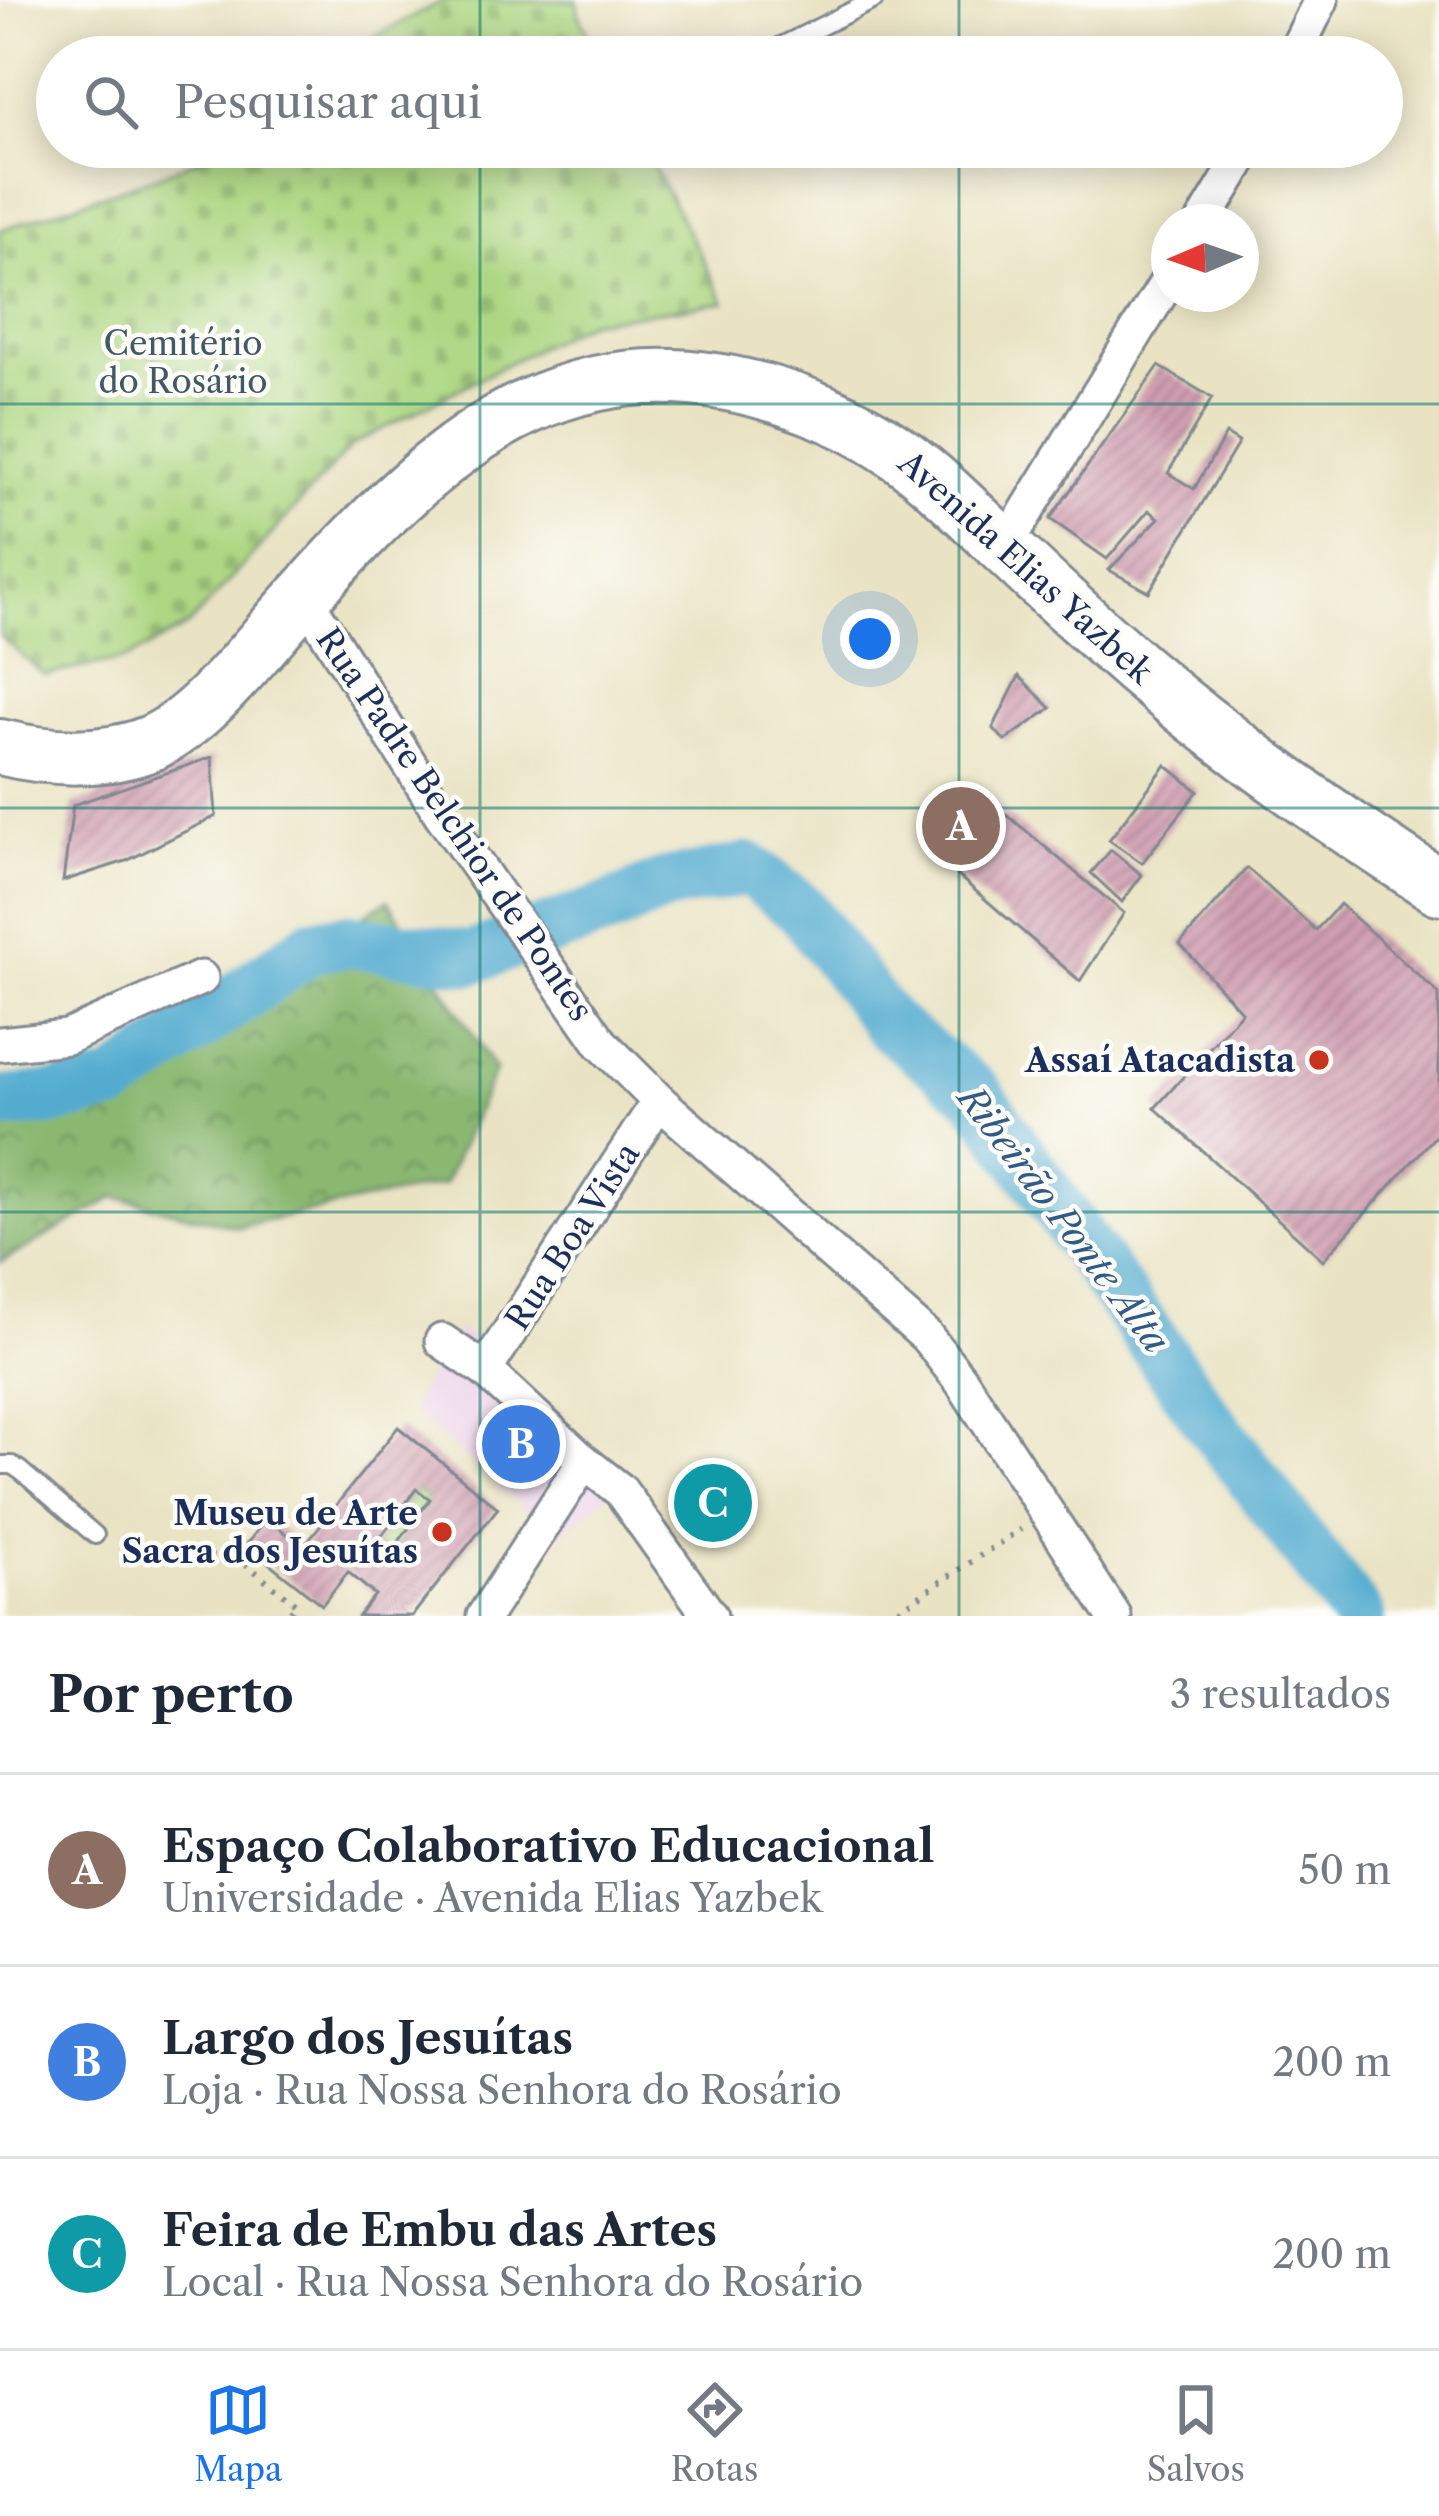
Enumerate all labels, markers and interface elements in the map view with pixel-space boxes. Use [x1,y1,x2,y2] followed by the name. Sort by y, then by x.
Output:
[36,36,1403,168] search box
[78,69,144,135] icon: search
[174,74,482,130] text: Pesquisar aqui
[1151,204,1259,312] north arrow
[98,323,268,402] park label: Cemitério do Rosário
[889,442,1163,694] street label: Avenida Elias Yazbek
[840,609,900,669] your location
[308,620,602,1029] street label: Rua Padre Belchior de Pontes
[922,781,1000,871] pin: A
[1024,1040,1296,1081] place label: Assaí Atacadista
[1306,1047,1332,1073] marker: Assaí Atacadista
[947,1074,1179,1361] water label: Ribeirão Ponte Alta
[497,1134,649,1338] street label: Rua Boa Vista
[482,1399,560,1489] pin: B
[674,1458,752,1548] pin: C
[121,1493,418,1572] place label: Museu de Arte Sacra dos Jesuítas
[429,1519,455,1545] marker: Museu de Arte Sacra dos Jesuítas
[48,1663,294,1725] text: Por perto
[1170,1670,1391,1718] text: 3 resultados
[162,1818,934,1874] text: Espaço Colaborativo Educacional
[72,1846,102,1894] text: A
[1298,1846,1391,1894] text: 50 m
[162,1874,822,1922] text: Universidade · Avenida Elias Yazbek
[162,2010,573,2066] text: Largo dos Jesuítas
[73,2038,102,2086] text: B
[1272,2038,1391,2086] text: 200 m
[162,2066,842,2114] text: Loja · Rua Nossa Senhora do Rosário
[162,2202,717,2258] text: Feira de Embu das Artes
[71,2230,103,2278] text: C
[1272,2230,1391,2278] text: 200 m
[162,2258,863,2306] text: Local · Rua Nossa Senhora do Rosário
[194,2377,282,2490] tab: Mapa
[671,2377,758,2490] tab: Rotas
[1147,2377,1245,2490] tab: Salvos

